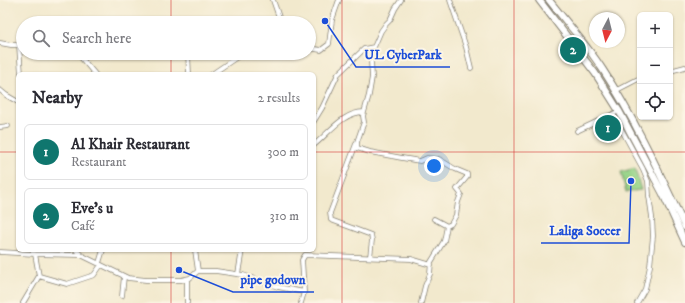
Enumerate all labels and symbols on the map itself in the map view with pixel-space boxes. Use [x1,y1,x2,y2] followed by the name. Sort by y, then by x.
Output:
[589,12,625,48] north arrow
[560,35,586,65] pin: 2
[356,42,450,67] callout: UL CyberPark
[364,47,442,64] text: UL CyberPark
[595,113,621,143] pin: 1
[424,156,444,176] your location
[541,218,629,243] callout: Laliga Soccer
[549,223,621,240] text: Laliga Soccer
[233,267,314,292] callout: pipe godown
[239,272,306,289] text: pipe godown

